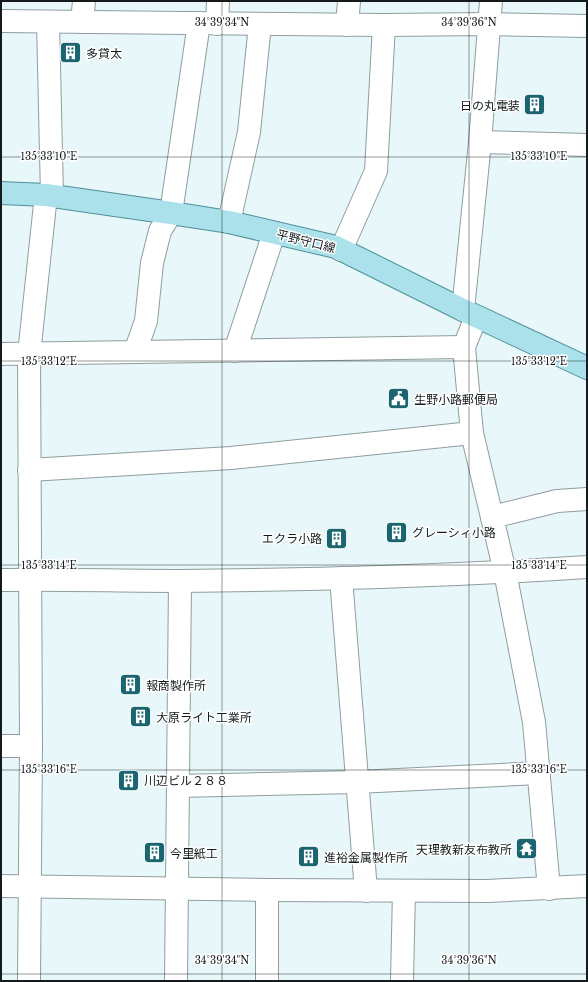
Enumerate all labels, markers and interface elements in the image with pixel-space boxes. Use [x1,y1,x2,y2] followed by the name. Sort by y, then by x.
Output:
[195,16,249,29] text: 34°39'34"N
[441,16,497,29] text: 34°39'36"N
[57,40,83,66] building icon: 多貸太
[86,46,122,61] place label: 多貸太
[522,92,548,118] building icon: 日の丸電装
[460,98,520,113] place label: 日の丸電装
[21,150,77,163] text: 135°33'10"E
[511,150,567,163] text: 135°33'10"E
[275,226,337,256] street label: 平野守口線
[21,355,77,368] text: 135°33'12"E
[511,355,567,368] text: 135°33'12"E
[386,386,412,412] public building icon: 生野小路郵便局
[414,392,498,407] place label: 生野小路郵便局
[384,519,410,545] building icon: グレーシィ小路
[324,525,350,551] building icon: エクラ小路
[412,525,496,540] place label: グレーシィ小路
[262,531,322,546] place label: エクラ小路
[21,559,77,572] text: 135°33'14"E
[511,559,567,572] text: 135°33'14"E
[118,672,144,698] building icon: 報商製作所
[146,678,206,693] place label: 報商製作所
[127,704,153,730] building icon: 大原ライト工業所
[156,710,252,725] place label: 大原ライト工業所
[21,763,77,776] text: 135°33'16"E
[511,763,567,776] text: 135°33'16"E
[116,767,142,793] building icon: 川辺ビル２８８
[144,773,228,788] place label: 川辺ビル２８８
[514,836,540,862] temple icon: 天理教新友布教所
[142,840,168,866] building icon: 今里紙工
[416,842,512,857] place label: 天理教新友布教所
[295,844,321,870] building icon: 進裕金属製作所
[170,846,218,861] place label: 今里紙工
[324,850,408,865] place label: 進裕金属製作所
[195,954,249,967] text: 34°39'34"N
[441,954,497,967] text: 34°39'36"N

